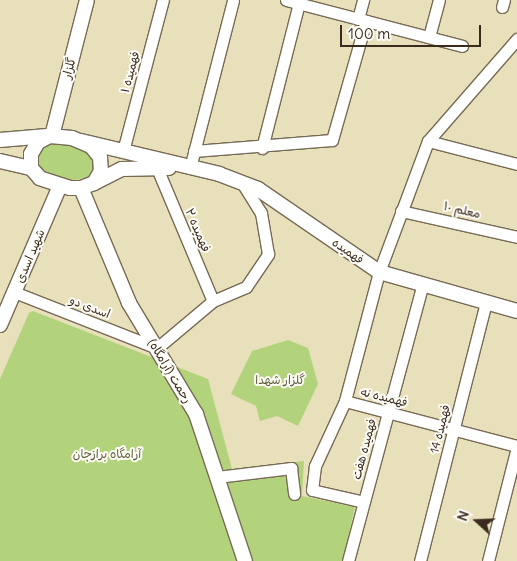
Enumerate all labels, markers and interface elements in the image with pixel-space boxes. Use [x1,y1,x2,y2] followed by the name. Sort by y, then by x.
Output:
[342,15,483,47] scale bar
[348,24,390,43] text: 100 m
[118,50,142,94] street label: فهمیده ۱
[59,56,79,80] street label: گلزار
[442,199,482,221] street label: معلم ۱۰
[182,206,214,254] street label: فهمیده ۲
[12,227,48,285] street label: شهید اسدی
[329,235,367,267] street label: فهمیده
[68,293,112,321] street label: اسدی دو
[145,336,195,406] street label: رحمت (آرامگاه)
[255,373,305,387] park label: گلزار شهدا
[359,384,409,410] street label: فهمیده نه
[427,403,453,455] street label: فهمیده 14
[349,417,379,481] street label: فهمیده هفت
[73,447,141,461] park label: آرامگاه برازجان
[452,496,502,546] north arrow
[453,508,473,523] text: N

